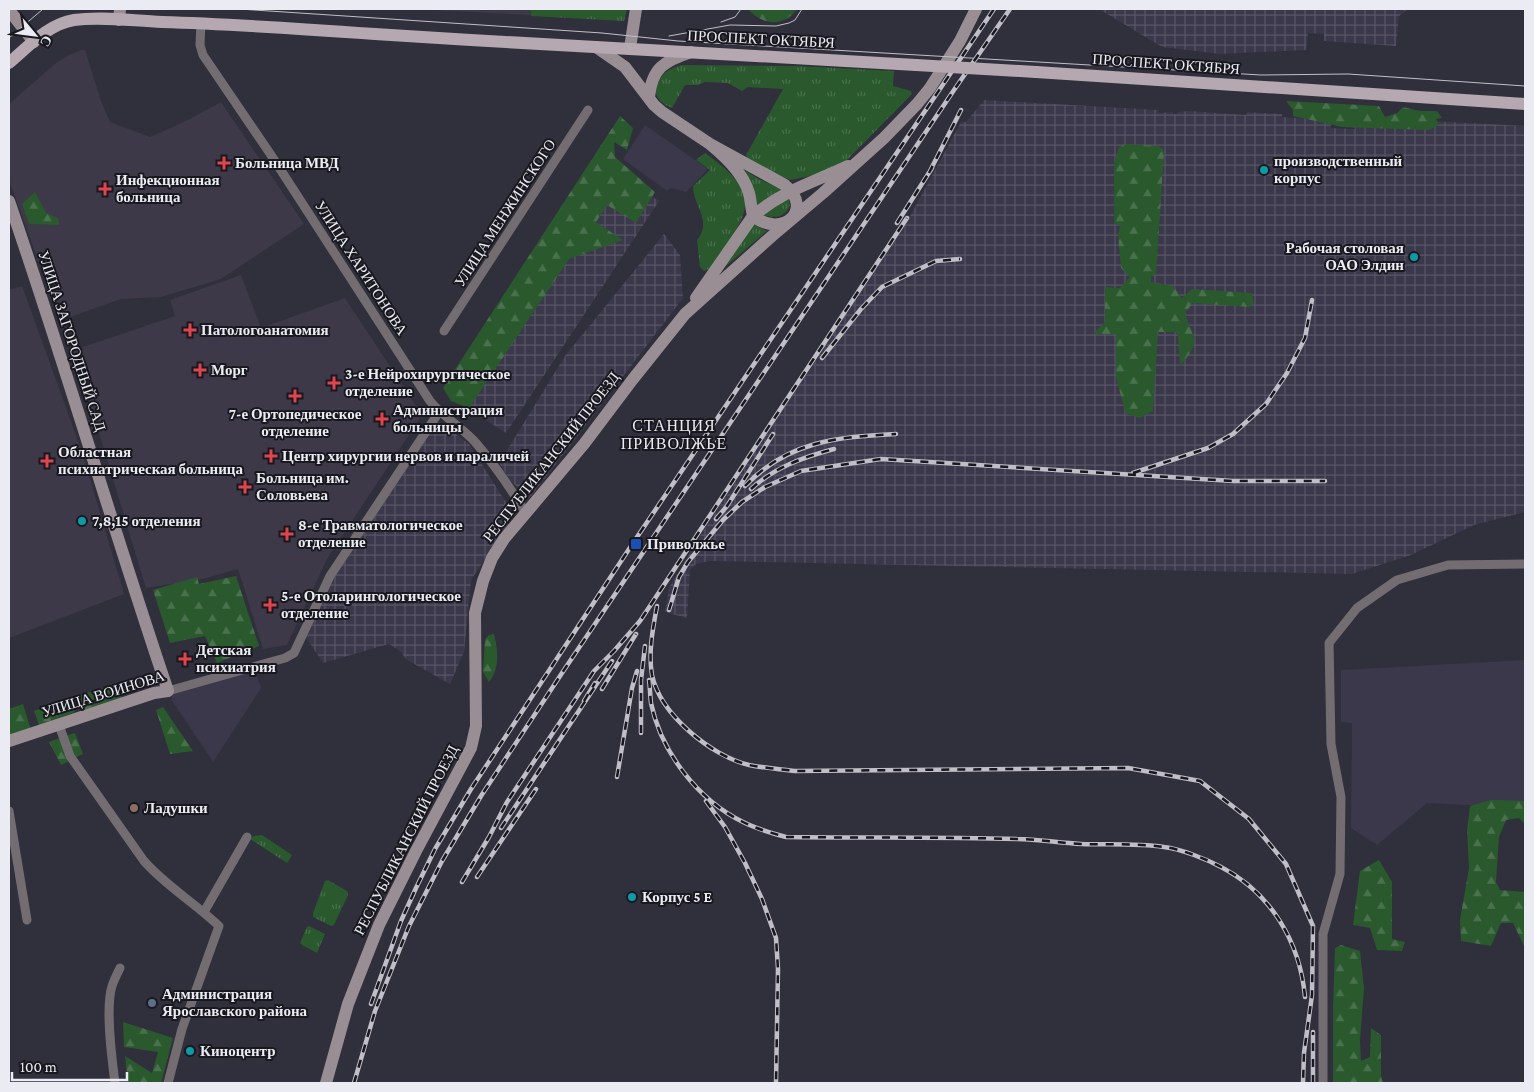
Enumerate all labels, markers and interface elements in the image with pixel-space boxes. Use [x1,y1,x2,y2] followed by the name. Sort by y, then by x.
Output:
[10,10,60,60] north arrow
[687,27,835,51] street label: ПРОСПЕКТ ОКТЯБРЯ
[37,33,56,50] text: С
[1092,51,1240,77] street label: ПРОСПЕКТ ОКТЯБРЯ
[451,136,559,290] street label: УЛИЦА МЕНЖИНСКОГО
[1274,153,1403,186] place label: производственный корпус
[235,155,339,171] place label: Больница МВД
[217,156,231,170] marker: Больница МВД
[1258,164,1270,176] marker: производственный корпус
[116,172,220,205] place label: Инфекционная больница
[98,182,112,196] marker: Инфекционная больница
[312,198,410,338] street label: УЛИЦА ХАРИТОНОВА
[1286,240,1404,273] place label: Рабочая столовая ОАО Элдин
[35,249,109,433] street label: УЛИЦА ЗАГОРОДНЫЙ САД
[1408,251,1420,263] marker: Рабочая столовая ОАО Элдин
[201,322,329,338] place label: Патологоанатомия
[183,323,197,337] marker: Патологоанатомия
[211,362,248,378] place label: Морг
[193,363,207,377] marker: Морг
[345,366,511,399] place label: 3-е Нейрохирургическое отделение
[480,369,622,545] street label: РЕСПУБЛИКАНСКИЙ ПРОЕЗД
[327,376,341,390] marker: 3-е Нейрохирургическое отделение
[288,389,302,403] marker: 7-е Ортопедическое отделение
[393,402,503,435] place label: Администрация больницы
[229,406,362,439] place label: 7-е Ортопедическое отделение
[375,412,389,426] marker: Администрация больницы
[621,417,727,452] district label: СТАНЦИЯ ПРИВОЛЖЬЕ
[58,444,243,477] place label: Областная психиатрическая больница
[282,448,529,464] place label: Центр хирургии нервов и параличей
[264,449,278,463] marker: Центр хирургии нервов и параличей
[40,454,54,468] marker: Областная психиатрическая больница
[256,470,349,503] place label: Больница им. Соловьева
[238,480,252,494] marker: Больница им. Соловьева
[92,513,201,529] place label: 7,8,15 отделения
[76,515,88,527] marker: 7,8,15 отделения
[298,517,463,550] place label: 8-е Травматологическое отделение
[280,527,294,541] marker: 8-е Травматологическое отделение
[647,536,725,552] place label: Приволжье
[629,537,643,551] marker: Приволжье
[281,588,461,621] place label: 5-е Отоларингологическое отделение
[263,598,277,612] marker: 5-е Отоларингологическое отделение
[196,642,276,675] place label: Детская психиатрия
[178,652,192,666] marker: Детская психиатрия
[40,668,167,720] street label: УЛИЦА ВОИНОВА
[351,742,461,938] street label: РЕСПУБЛИКАНСКИЙ ПРОЕЗД
[144,800,208,816] place label: Ладушки
[128,802,140,814] marker: Ладушки
[642,889,712,905] place label: Корпус 5 E
[626,891,638,903] marker: Корпус 5 E
[162,986,308,1019] place label: Администрация Ярославского района
[146,997,158,1009] marker: Администрация Ярославского района
[200,1043,276,1059] place label: Киноцентр
[184,1045,196,1057] marker: Киноцентр
[12,1050,128,1082] scale bar
[20,1059,57,1075] text: 100 m

